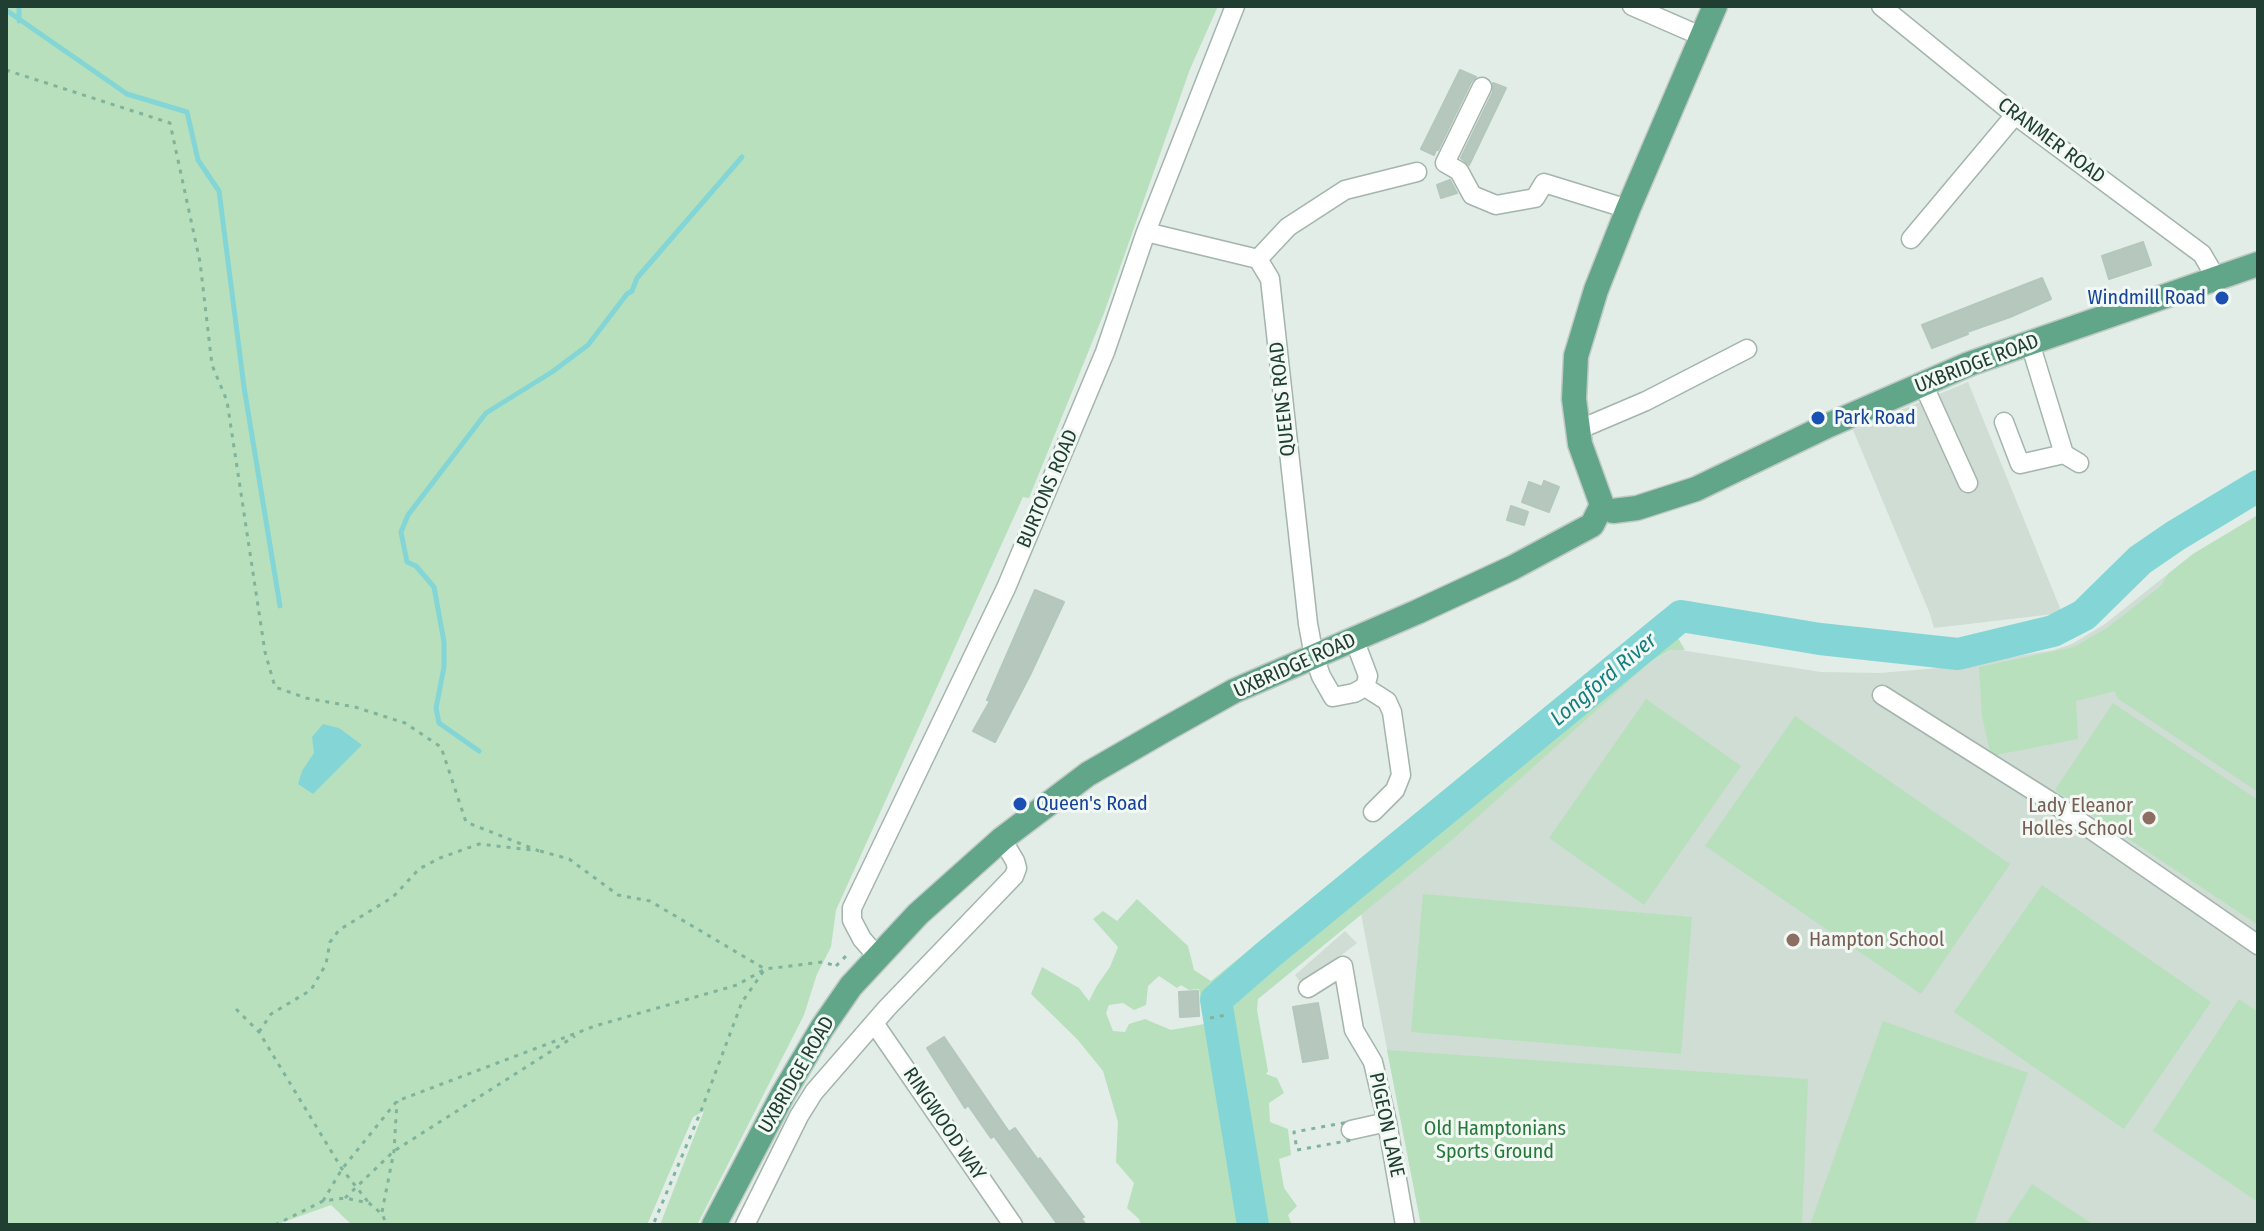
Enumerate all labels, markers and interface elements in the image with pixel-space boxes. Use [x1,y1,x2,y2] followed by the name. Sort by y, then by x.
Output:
[1993,93,2109,189] street label: CRANMER ROAD
[2088,286,2206,310] place label: Windmill Road
[2213,289,2231,307] marker: Windmill Road
[1912,329,2042,399] street label: UXBRIDGE ROAD
[1265,341,1301,457] street label: QUEENS ROAD
[1834,406,1916,430] place label: Park Road
[1809,409,1827,427] marker: Park Road
[1012,426,1084,552] street label: BURTONS ROAD
[1230,628,1360,704] street label: UXBRIDGE ROAD
[1546,628,1662,732] water label: Longford River
[1036,792,1148,816] place label: Queen's Road
[2021,794,2133,841] place label: Lady Eleanor Holles School
[1011,795,1029,813] marker: Queen's Road
[2140,809,2158,827] marker: Lady Eleanor Holles School
[1809,928,1944,952] place label: Hampton School
[1784,931,1802,949] marker: Hampton School
[754,1012,840,1138] street label: UXBRIDGE ROAD
[898,1063,990,1185] street label: RINGWOOD WAY
[1363,1070,1409,1180] street label: PIGEON LANE
[1424,1117,1566,1164] park label: Old Hamptonians Sports Ground

